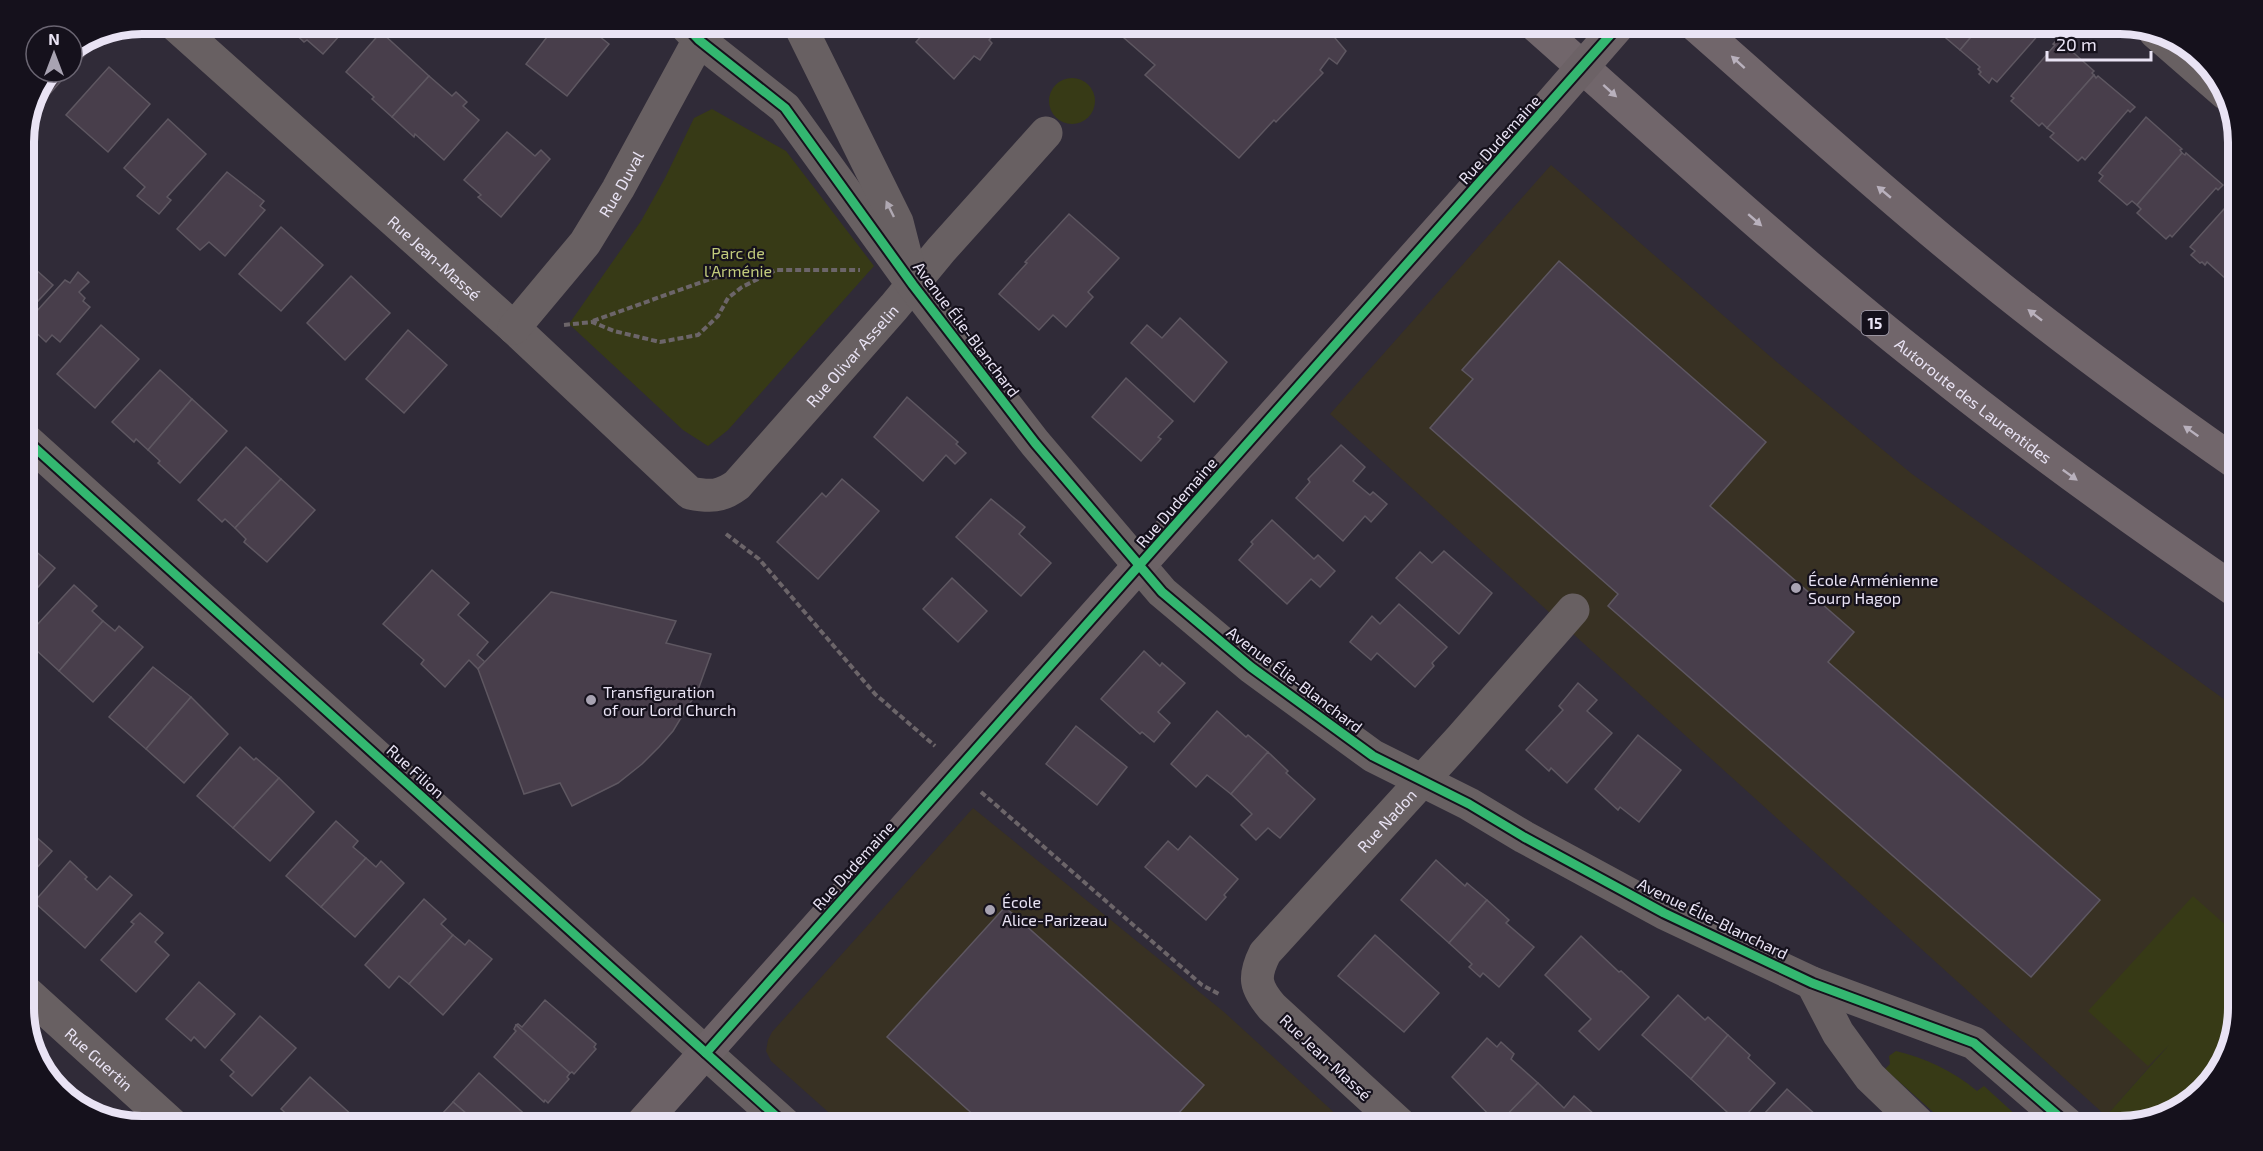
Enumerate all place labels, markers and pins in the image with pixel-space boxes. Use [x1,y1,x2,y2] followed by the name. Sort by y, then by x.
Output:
[1808,570,1938,607] place label: École Arménienne Sourp Hagop
[1789,581,1803,595] marker: École Arménienne Sourp Hagop
[603,682,736,719] place label: Transfiguration of our Lord Church
[584,693,598,707] marker: Transfiguration of our Lord Church
[1002,892,1107,929] place label: École Alice-Parizeau
[983,903,997,917] marker: École Alice-Parizeau

